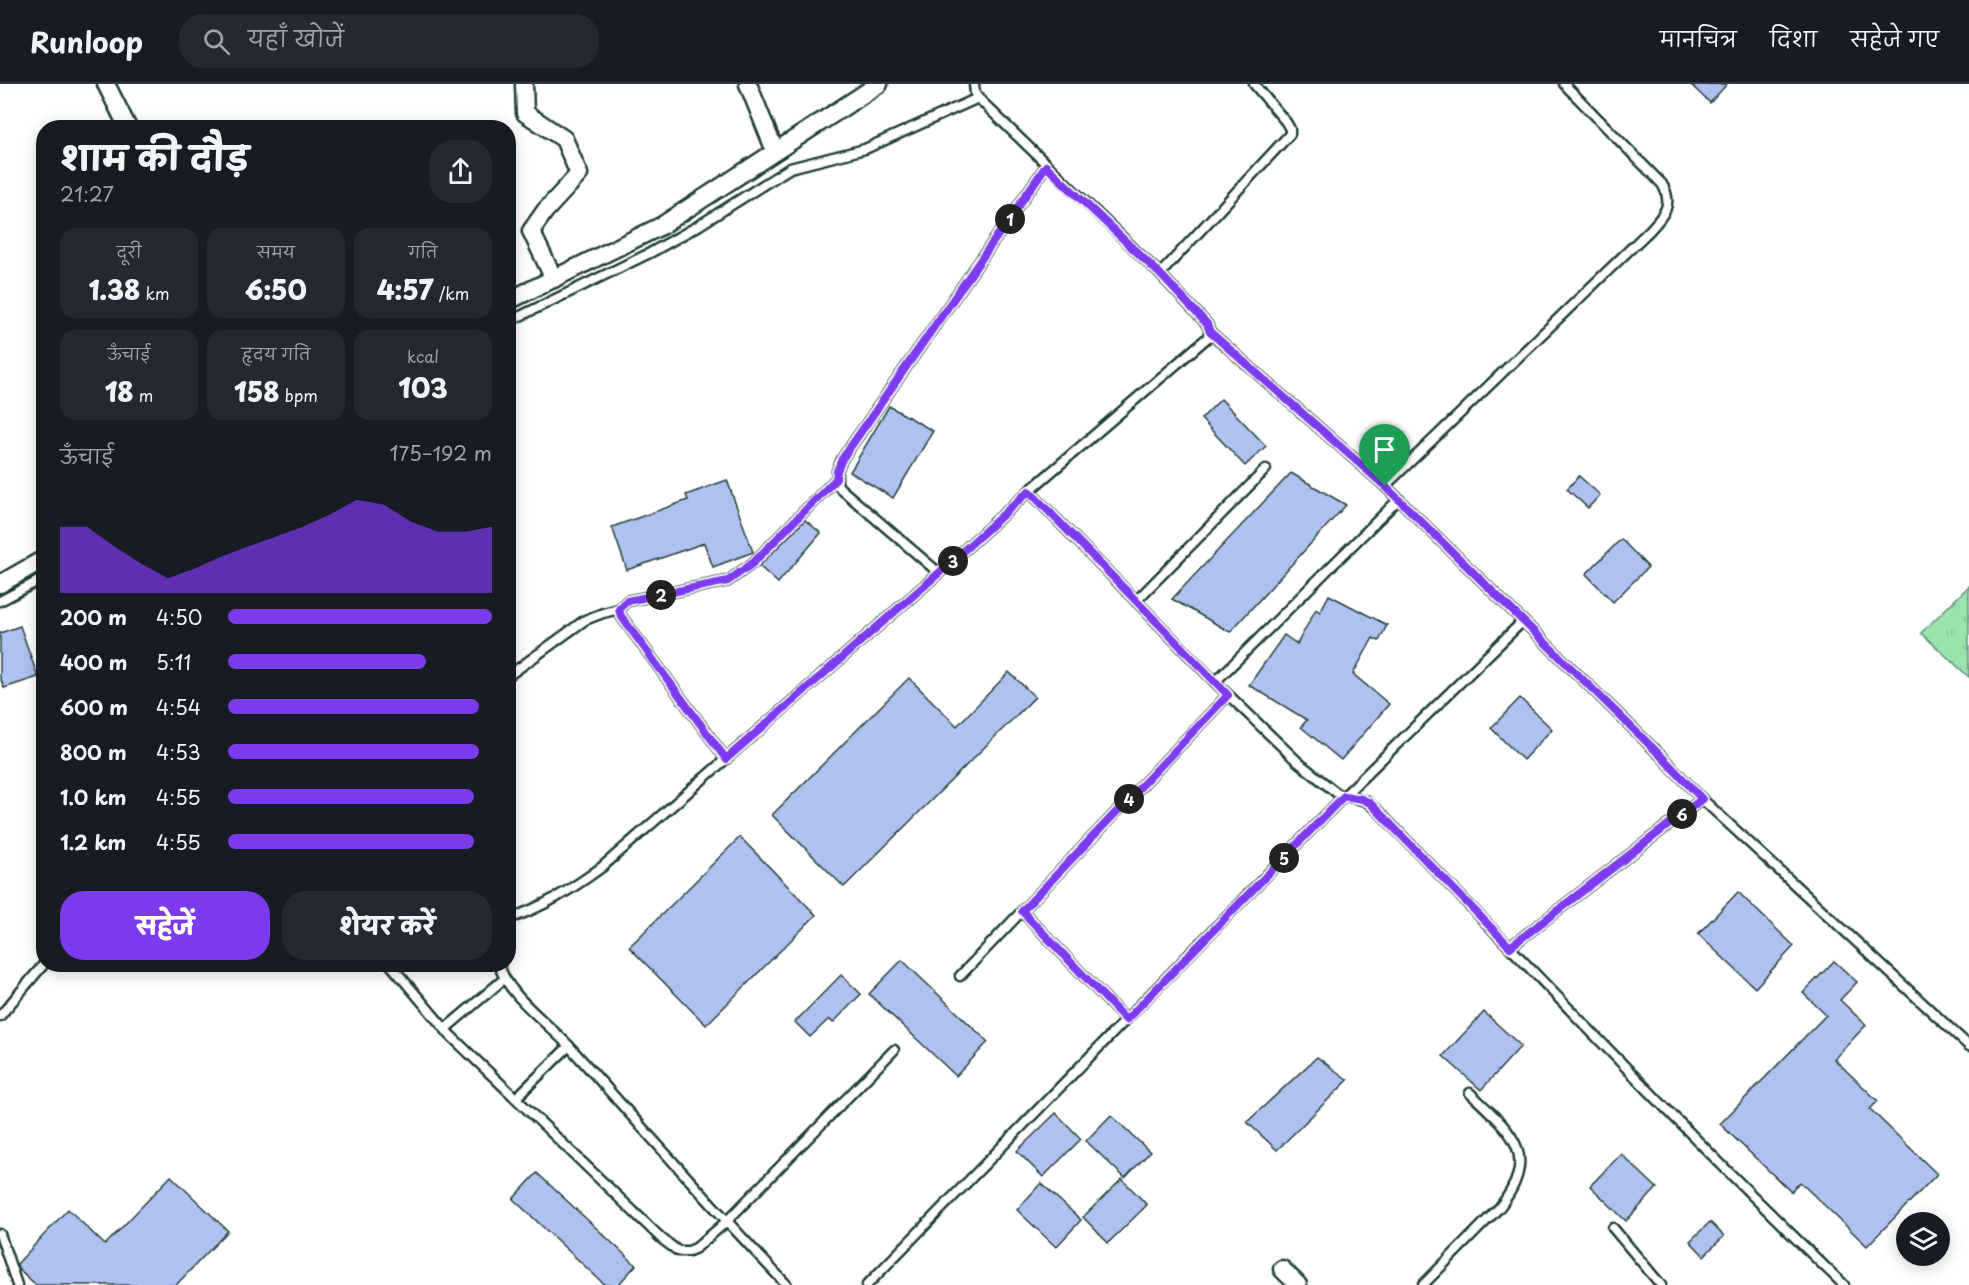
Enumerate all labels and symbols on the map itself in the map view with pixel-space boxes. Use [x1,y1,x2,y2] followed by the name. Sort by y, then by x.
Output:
[995,204,1025,234] pin: 1
[1359,424,1410,486] pin
[938,546,968,576] pin: 3
[646,580,676,610] pin: 2
[1114,784,1144,814] pin: 4
[1667,799,1697,829] pin: 6
[1269,843,1299,873] pin: 5

